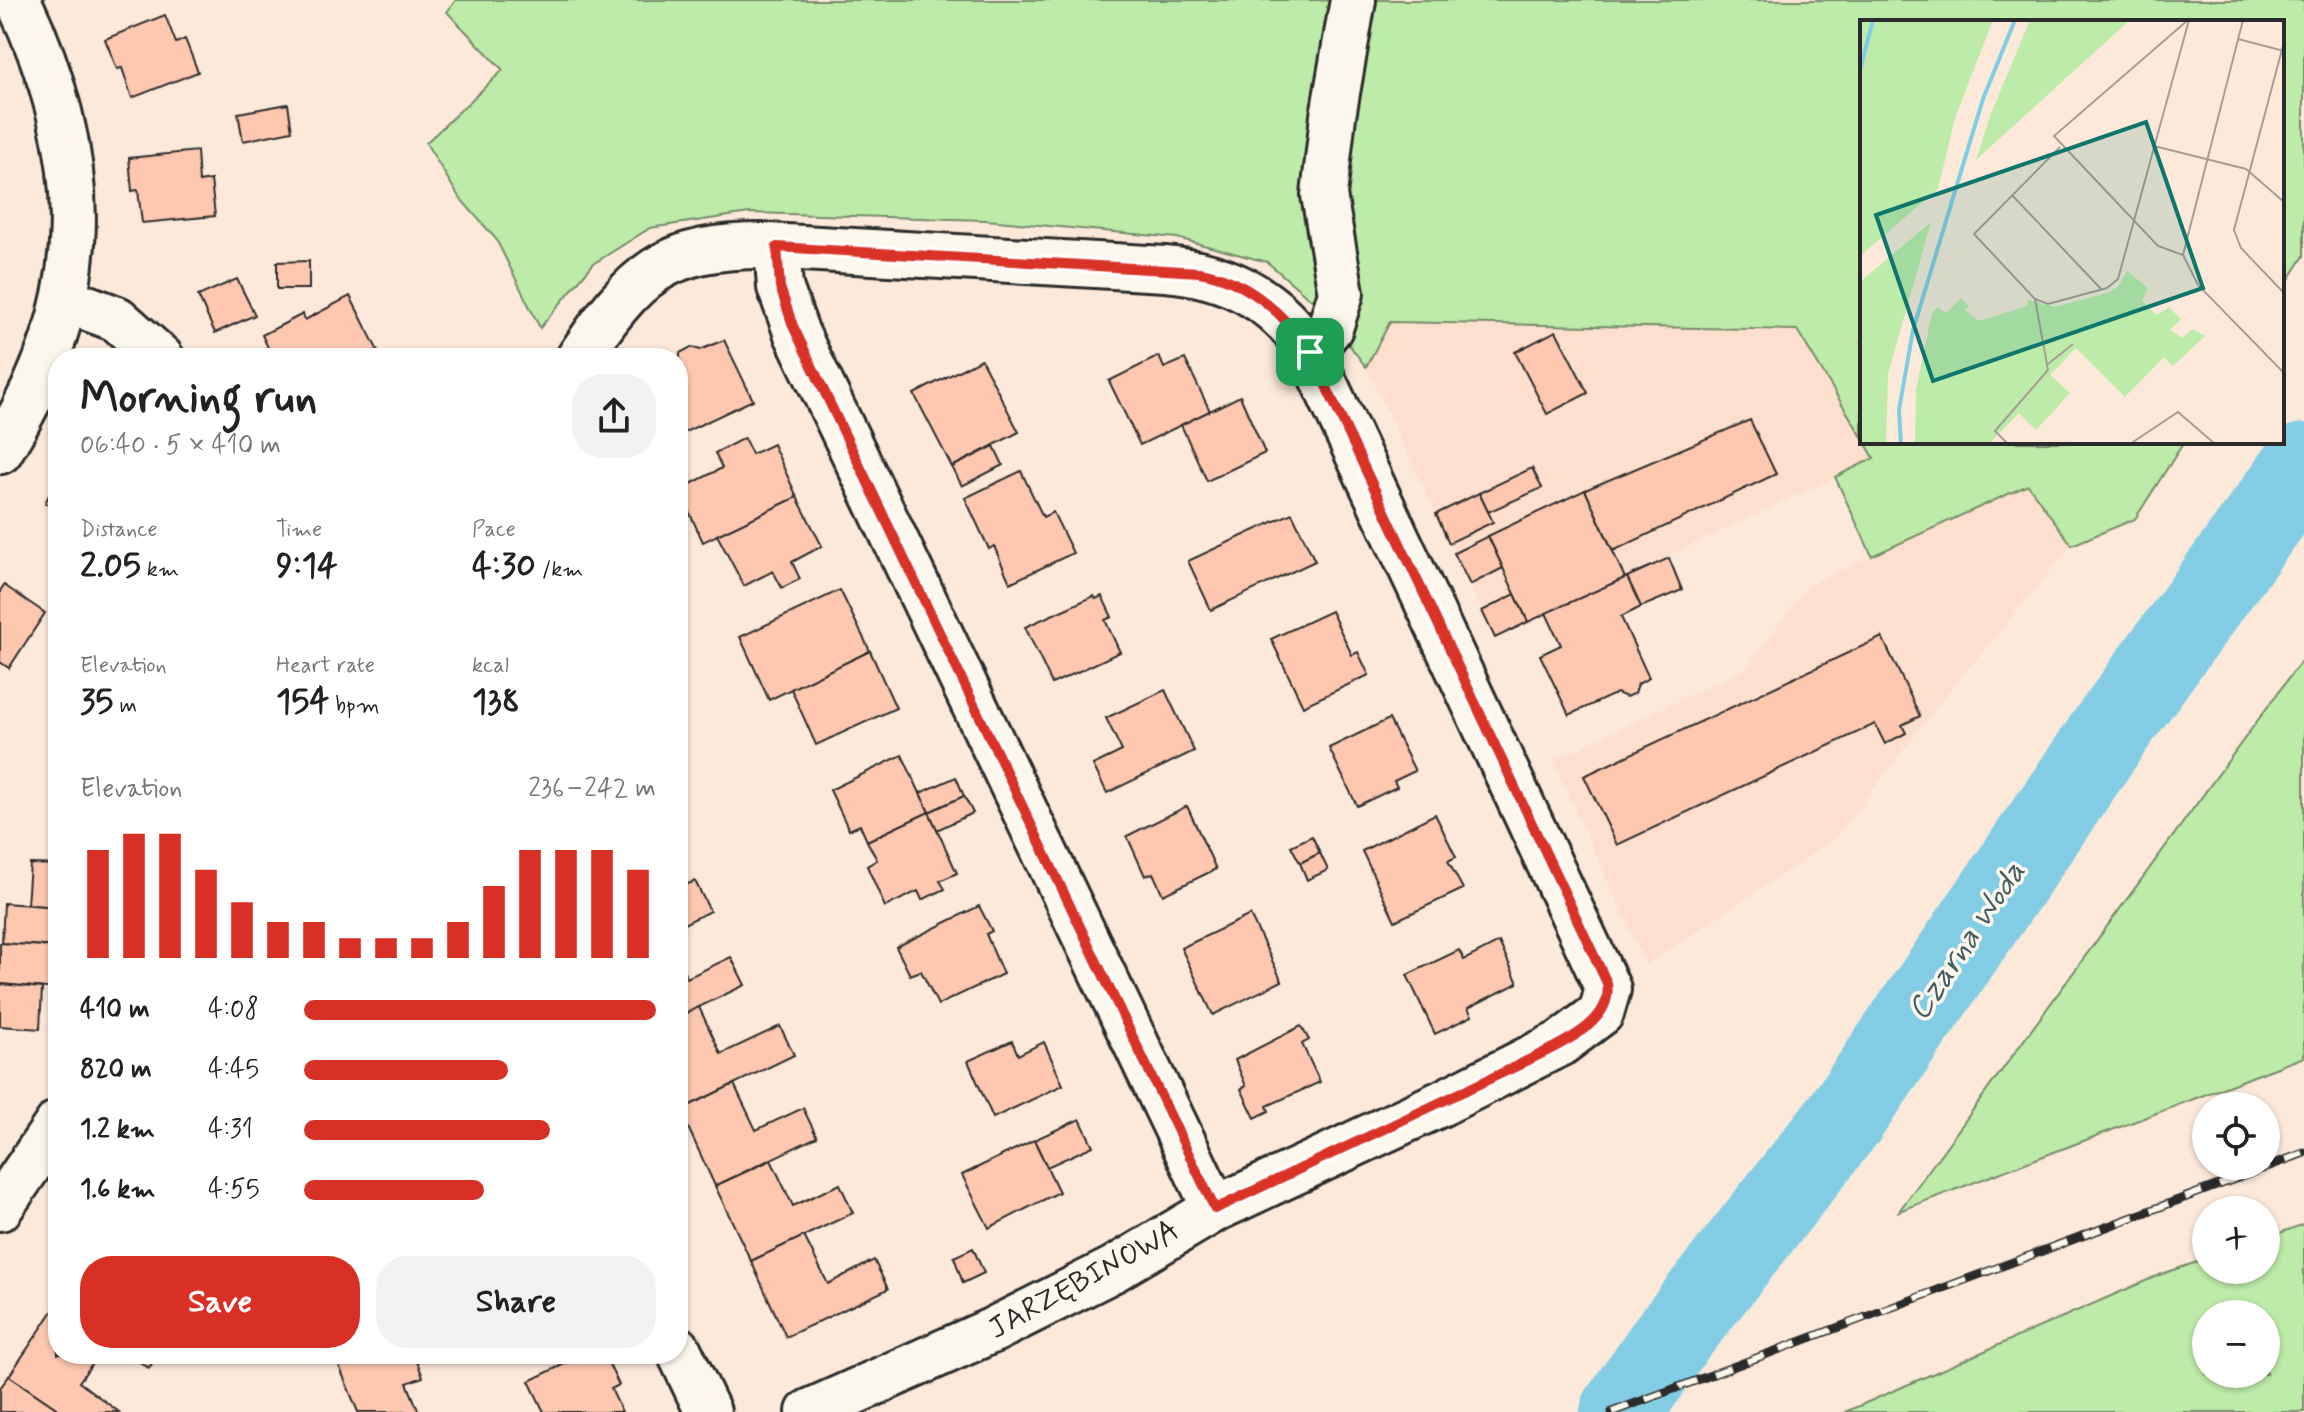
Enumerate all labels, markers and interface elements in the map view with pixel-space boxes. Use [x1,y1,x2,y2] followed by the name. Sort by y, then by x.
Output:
[1860,20,2284,444] inset map
[1276,318,1344,386] pin
[1288,330,1332,374] icon: arrive
[80,370,317,428] text: Morning run
[572,374,656,458] button: share
[80,429,281,463] text: 06:40 · 5 × 410 m
[80,516,157,544] text: Distance
[276,516,322,544] text: Time
[472,516,516,544] text: Pace
[80,544,141,589] text: 2.05
[276,544,338,589] text: 9:14
[472,544,536,589] text: 4:30
[141,556,179,584] text: km
[536,556,583,584] text: /km
[80,652,167,680] text: Elevation
[276,652,375,680] text: Heart rate
[472,652,509,680] text: kcal
[80,680,114,725] text: 35
[276,680,329,725] text: 154
[472,680,520,725] text: 138
[114,692,137,720] text: m
[329,692,380,720] text: bpm
[80,772,182,806] text: Elevation
[528,772,656,806] text: 236–242 m
[1898,853,2036,1029] water label: Czarna Woda
[80,993,150,1027] text: 410 m
[208,993,259,1027] text: 4:08
[80,1053,152,1087] text: 820 m
[208,1053,259,1087] text: 4:45
[2192,1092,2280,1388] map controls
[2192,1092,2280,1180] button: locate
[80,1113,155,1147] text: 1.2 km
[208,1113,253,1147] text: 4:31
[80,1173,155,1207] text: 1.6 km
[208,1173,260,1207] text: 4:55
[2192,1196,2280,1284] button: +
[982,1211,1186,1349] street label: JARZĘBINOWA
[80,1256,360,1348] button: Save
[376,1256,656,1348] button: Share
[2192,1300,2280,1388] button: −

